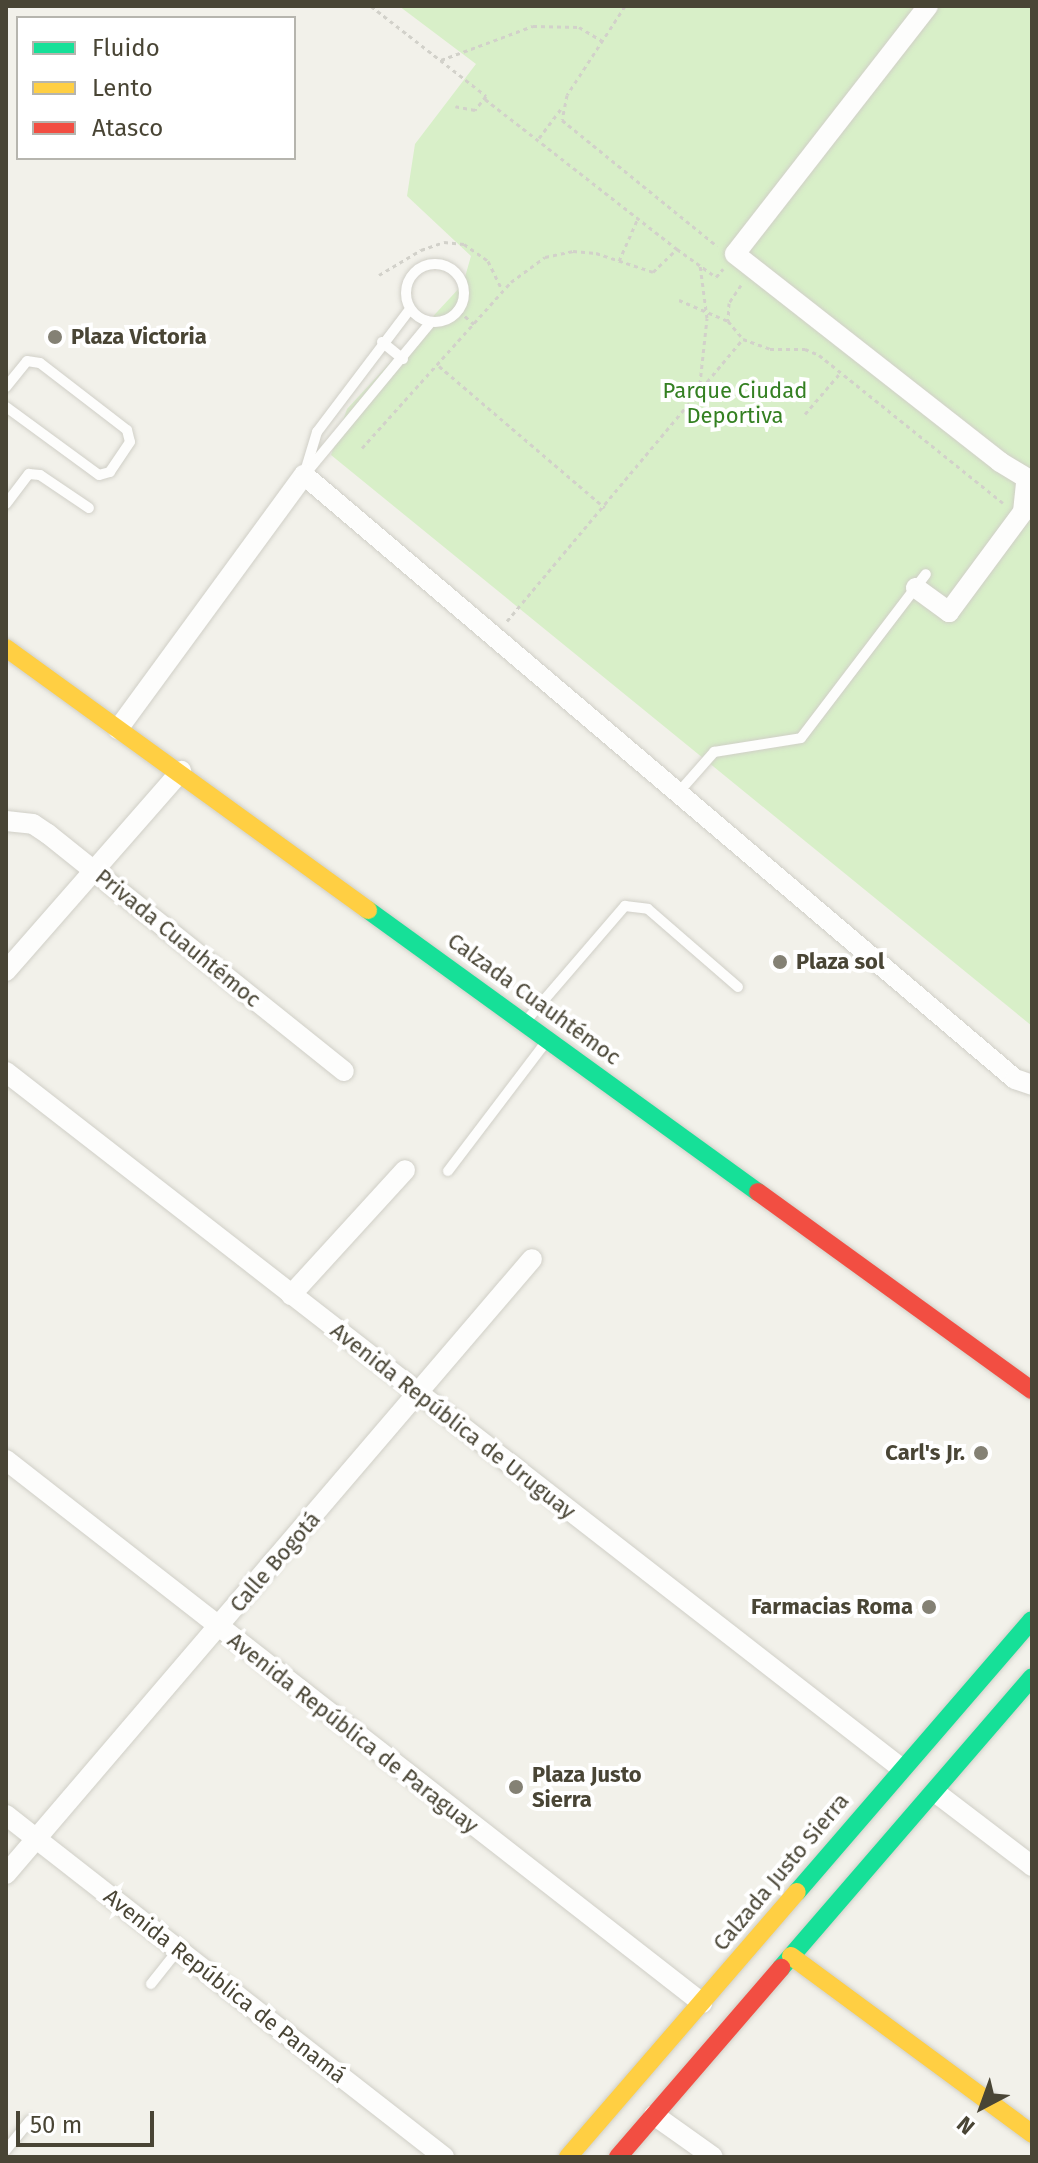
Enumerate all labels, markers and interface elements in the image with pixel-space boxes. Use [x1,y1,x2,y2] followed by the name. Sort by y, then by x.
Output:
[16,16,296,160] legend
[92,34,160,62] text: Fluido
[92,74,153,102] text: Lento
[92,114,163,142] text: Atasco
[71,324,207,350] place label: Plaza Victoria
[46,328,64,346] marker: Plaza Victoria
[663,377,807,428] park label: Parque Ciudad Deportiva
[90,863,266,1013] street label: Privada Cuauhtémoc
[443,927,625,1071] street label: Calzada Cuauhtémoc
[796,949,885,975] place label: Plaza sol
[771,953,789,971] marker: Plaza sol
[325,1317,581,1525] street label: Avenida República de Uruguay
[885,1440,965,1466] place label: Carl's Jr.
[972,1444,990,1462] marker: Carl's Jr.
[224,1506,326,1618] street label: Calle Bogotá
[751,1594,913,1620] place label: Farmacias Roma
[920,1598,938,1616] marker: Farmacias Roma
[223,1627,483,1839] street label: Avenida República de Paraguay
[532,1761,642,1812] place label: Plaza Justo Sierra
[507,1778,525,1796] marker: Plaza Justo Sierra
[708,1788,854,1956] street label: Calzada Justo Sierra
[99,1883,351,2089] street label: Avenida República de Panamá
[942,2067,1022,2147] north arrow
[20,2095,158,2145] scale bar
[30,2111,82,2139] text: 50 m
[952,2111,980,2140] text: N

